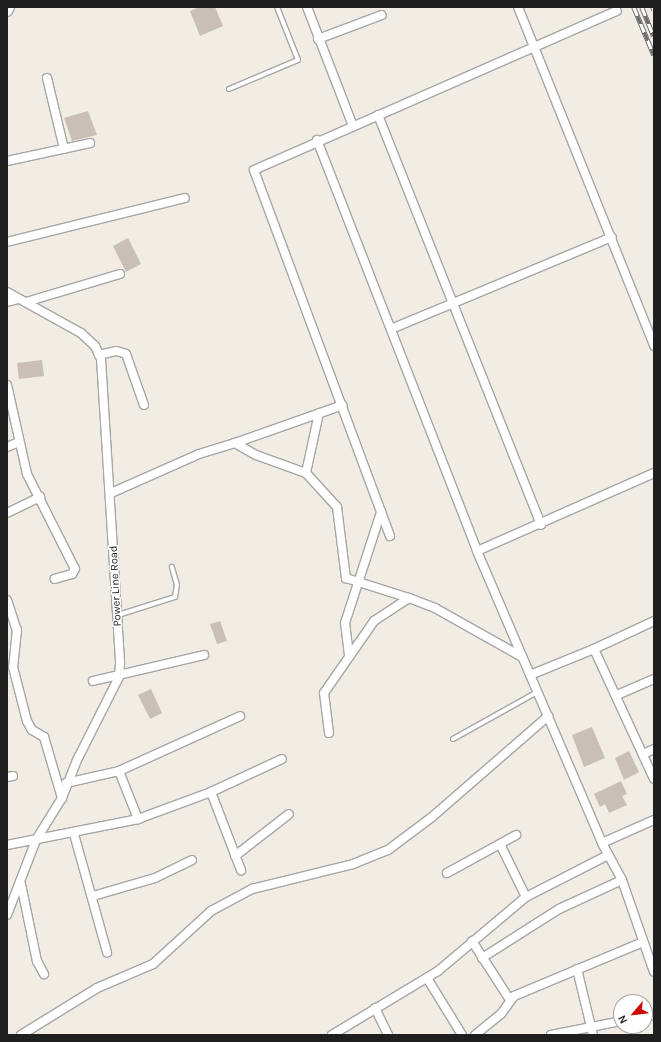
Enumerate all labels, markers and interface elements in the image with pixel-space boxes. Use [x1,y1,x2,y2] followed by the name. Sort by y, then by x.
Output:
[107,545,125,627] street label: Power Line Road
[613,994,653,1034] north arrow
[615,1013,630,1026] text: N

